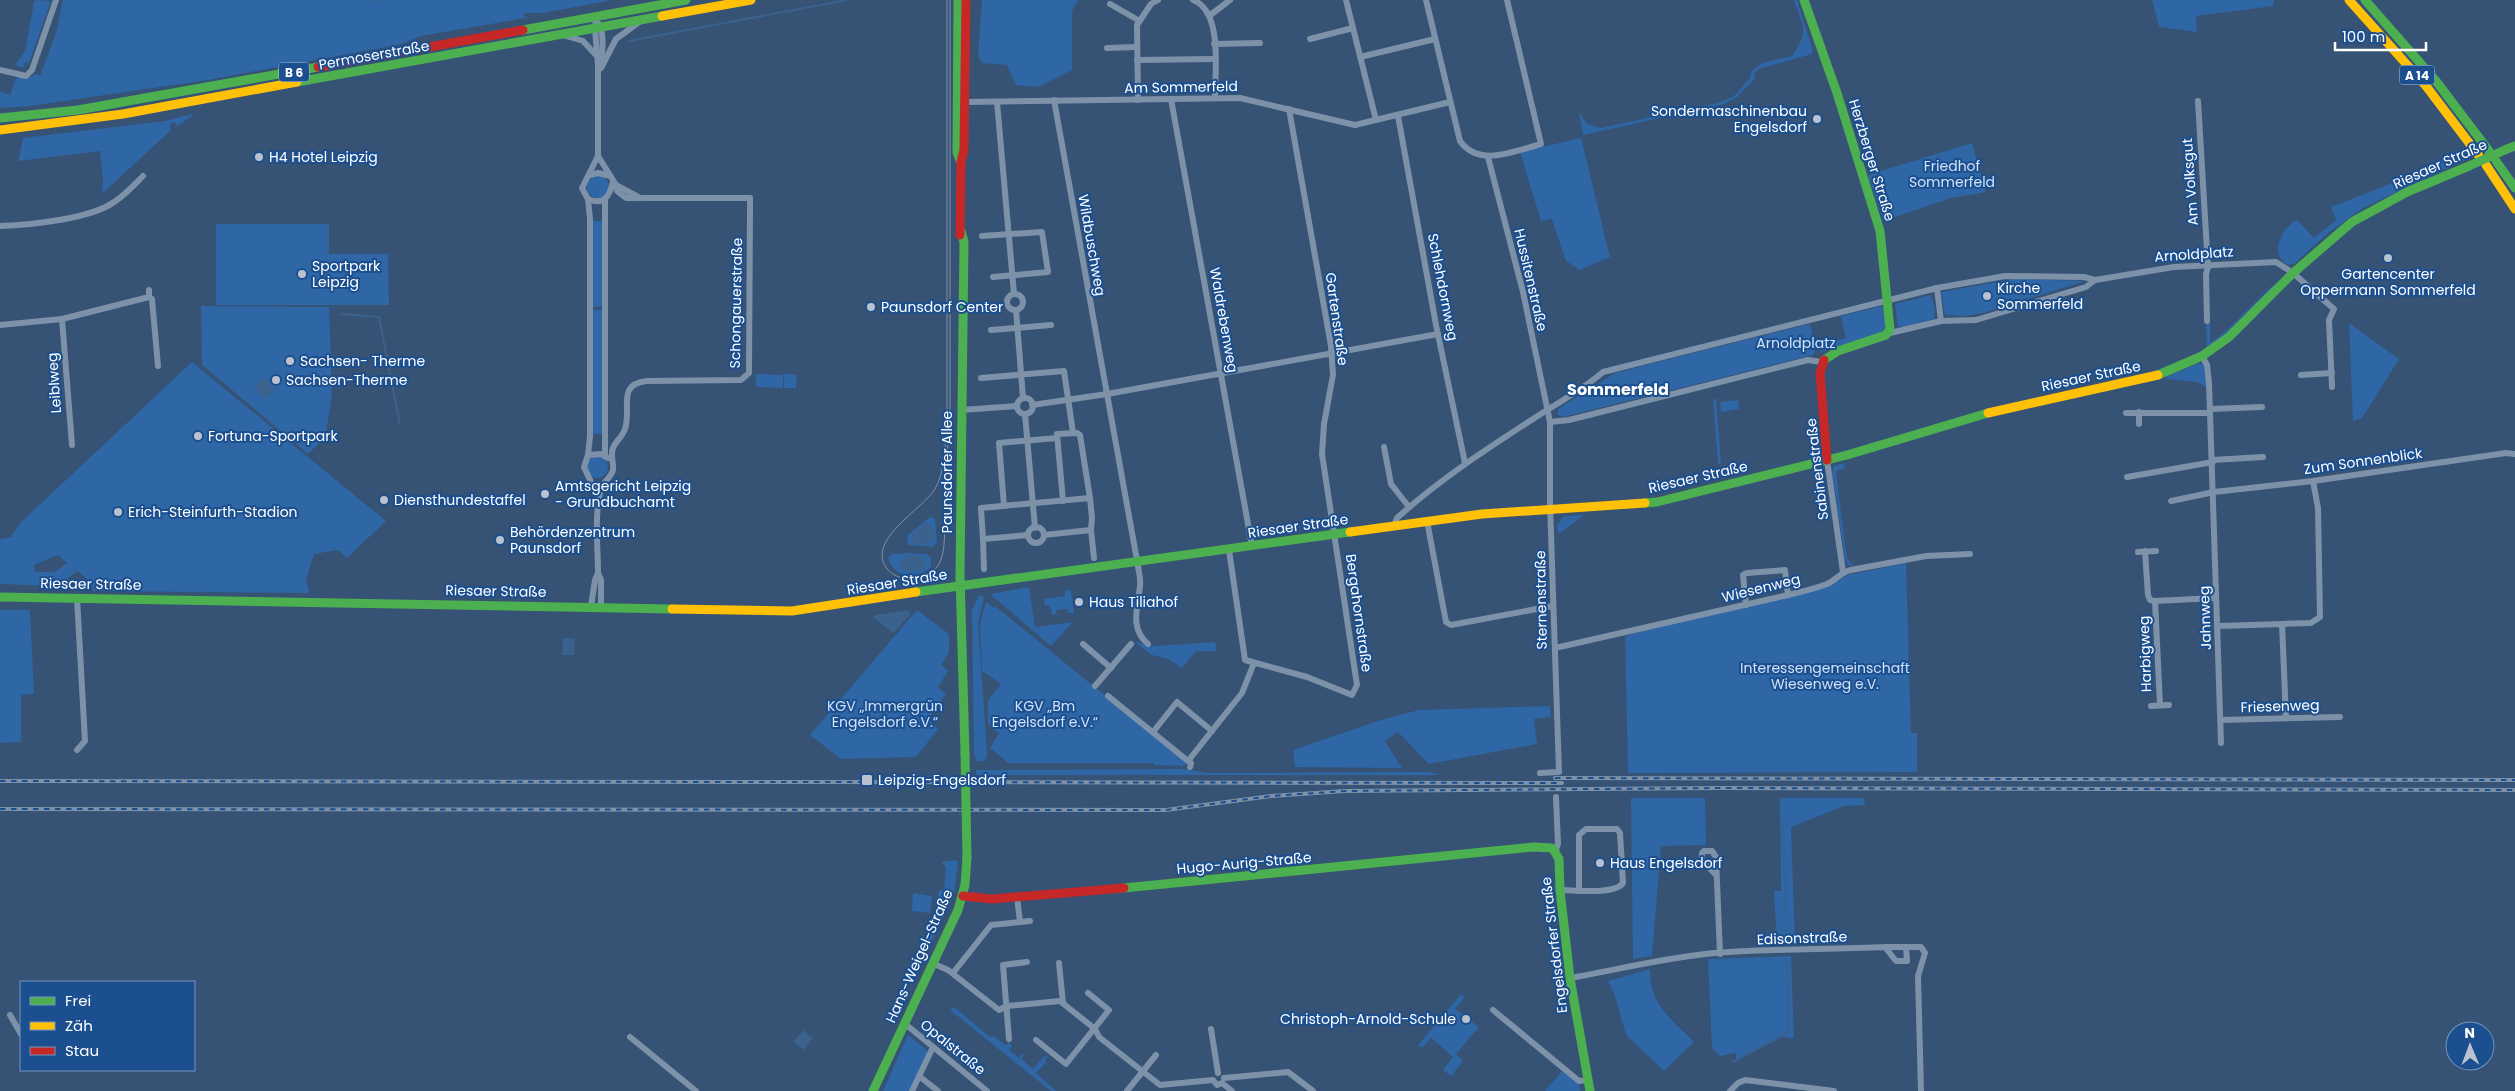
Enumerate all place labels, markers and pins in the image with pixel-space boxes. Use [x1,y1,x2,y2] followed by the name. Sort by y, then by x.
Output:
[1651,101,1807,137] place label: Sondermaschinenbau Engelsdorf
[1811,113,1823,125] marker: Sondermaschinenbau Engelsdorf
[269,147,378,167] place label: H4 Hotel Leipzig
[253,151,265,163] marker: H4 Hotel Leipzig
[2382,252,2394,264] marker: Gartencenter Oppermann Sommerfeld
[312,256,381,292] place label: Sportpark Leipzig
[2300,264,2476,300] place label: Gartencenter Oppermann Sommerfeld
[296,268,308,280] marker: Sportpark Leipzig
[1997,278,2083,314] place label: Kirche Sommerfeld
[1981,290,1993,302] marker: Kirche Sommerfeld
[881,297,1003,317] place label: Paunsdorf Center
[865,301,877,313] marker: Paunsdorf Center
[300,351,425,371] place label: Sachsen- Therme
[284,355,296,367] marker: Sachsen- Therme
[286,370,408,390] place label: Sachsen-Therme
[270,374,282,386] marker: Sachsen-Therme
[208,426,339,446] place label: Fortuna-Sportpark
[192,430,204,442] marker: Fortuna-Sportpark
[555,476,691,512] place label: Amtsgericht Leipzig - Grundbuchamt
[539,488,551,500] marker: Amtsgericht Leipzig - Grundbuchamt
[394,490,526,510] place label: Diensthundestaffel
[378,494,390,506] marker: Diensthundestaffel
[128,502,298,522] place label: Erich-Steinfurth-Stadion
[112,506,124,518] marker: Erich-Steinfurth-Stadion
[510,522,635,558] place label: Behördenzentrum Paunsdorf
[494,534,506,546] marker: Behördenzentrum Paunsdorf
[1089,592,1178,612] place label: Haus Tiliahof
[1073,596,1085,608] marker: Haus Tiliahof
[878,770,1006,790] place label: Leipzig-Engelsdorf
[860,773,874,787] marker: Leipzig-Engelsdorf
[1610,853,1723,873] place label: Haus Engelsdorf
[1594,857,1606,869] marker: Haus Engelsdorf
[1280,1009,1456,1029] place label: Christoph-Arnold-Schule
[1460,1013,1472,1025] marker: Christoph-Arnold-Schule

